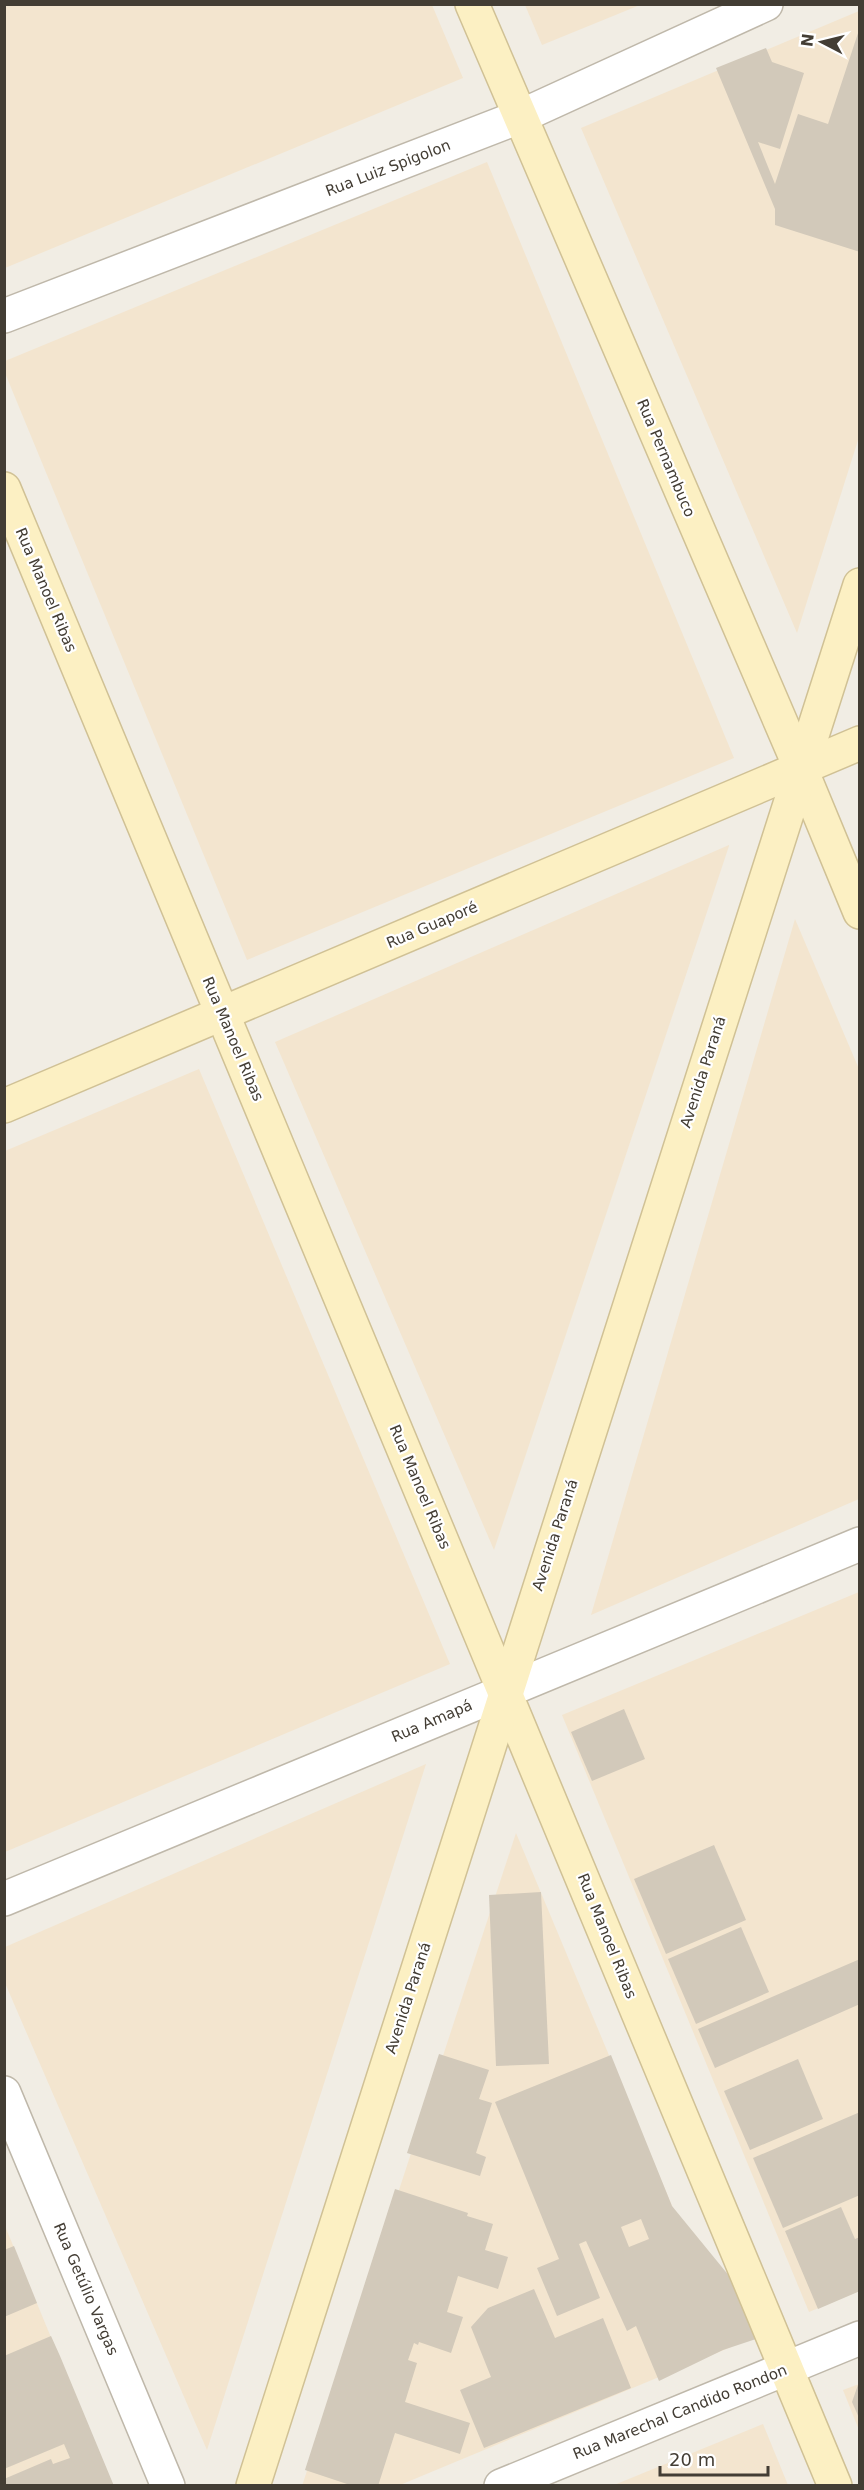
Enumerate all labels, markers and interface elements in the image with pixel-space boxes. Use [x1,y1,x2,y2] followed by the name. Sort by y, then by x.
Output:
[792,12,852,72] north arrow
[797,32,818,48] text: N
[323,136,453,200] street label: Rua Luiz Spigolon
[633,396,699,520] street label: Rua Pernambuco
[12,525,80,655] street label: Rua Manoel Ribas
[384,898,480,952] street label: Rua Guaporé
[199,974,267,1104] street label: Rua Manoel Ribas
[676,1014,730,1130] street label: Avenida Paraná
[386,1422,454,1552] street label: Rua Manoel Ribas
[528,1477,582,1593] street label: Avenida Paraná
[389,1696,475,1746] street label: Rua Amapá
[574,1871,640,2001] street label: Rua Manoel Ribas
[381,1940,435,2056] street label: Avenida Paraná
[50,2220,122,2358] street label: Rua Getúlio Vargas
[570,2361,790,2463] street label: Rua Marechal Candido Rondon
[660,2439,768,2477] scale bar
[669,2449,715,2470] text: 20 m

